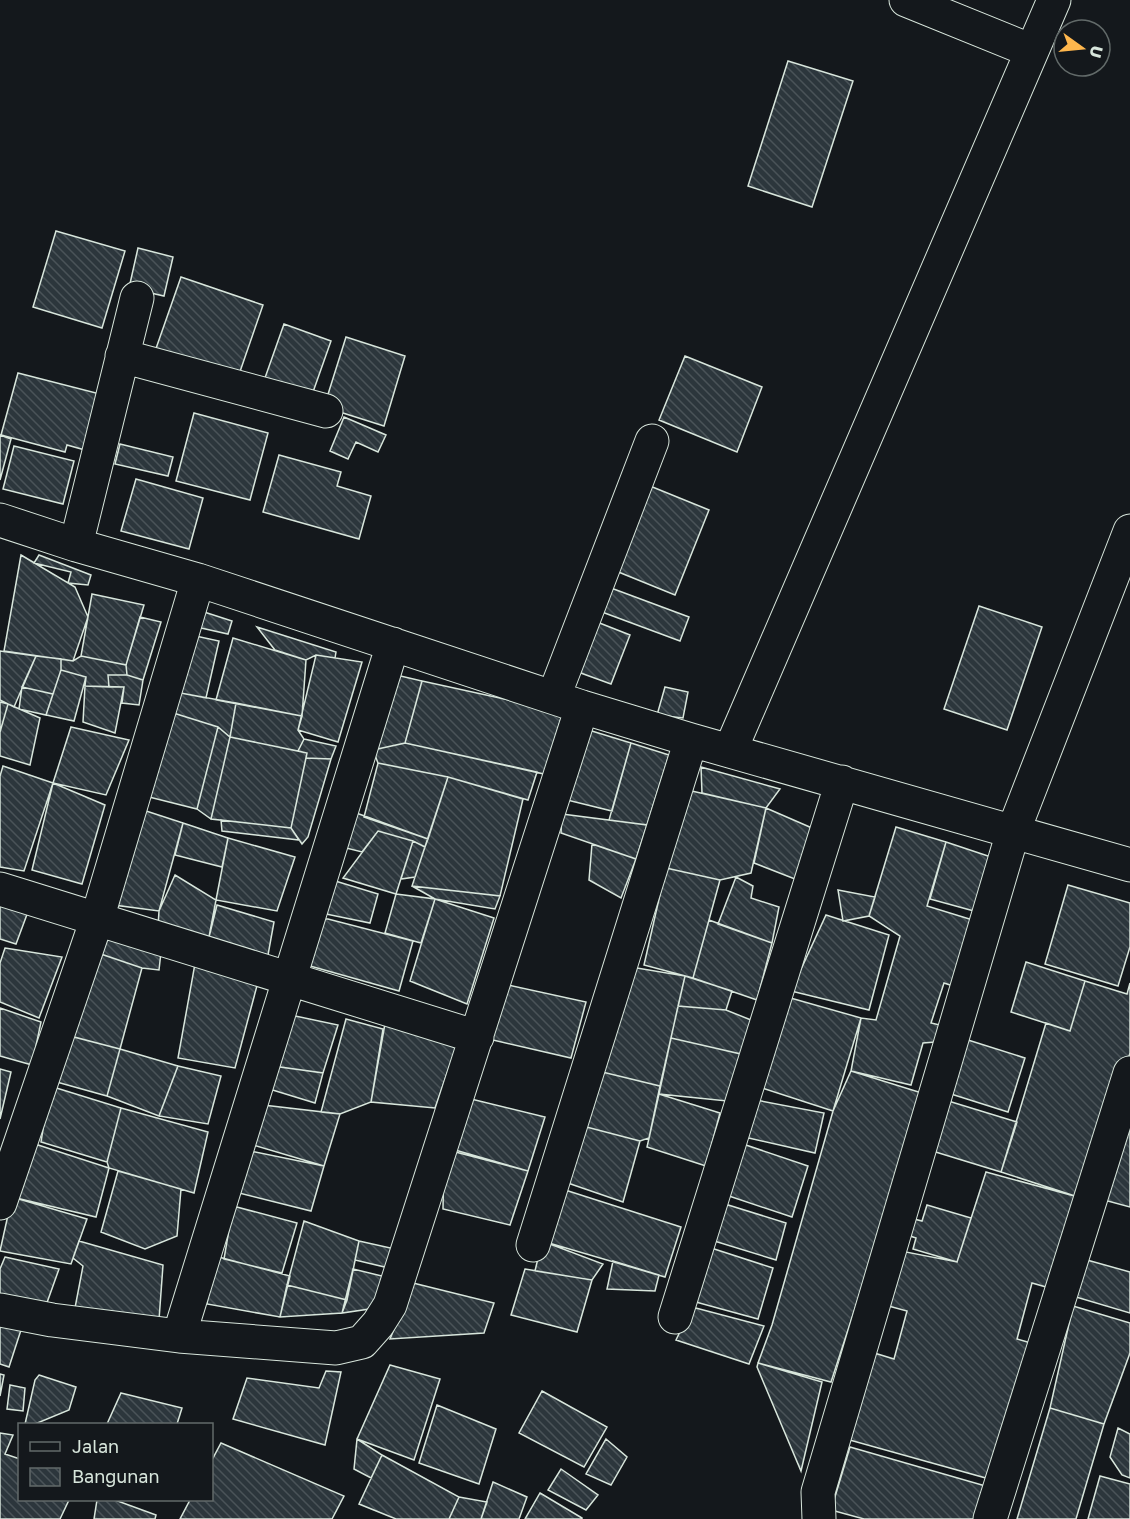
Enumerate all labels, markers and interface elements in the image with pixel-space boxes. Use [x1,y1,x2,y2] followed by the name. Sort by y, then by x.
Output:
[1052,18,1112,78] north arrow
[1085,44,1108,60] text: U
[18,1423,213,1501] legend
[72,1435,119,1457] text: Jalan
[72,1465,160,1487] text: Bangunan

